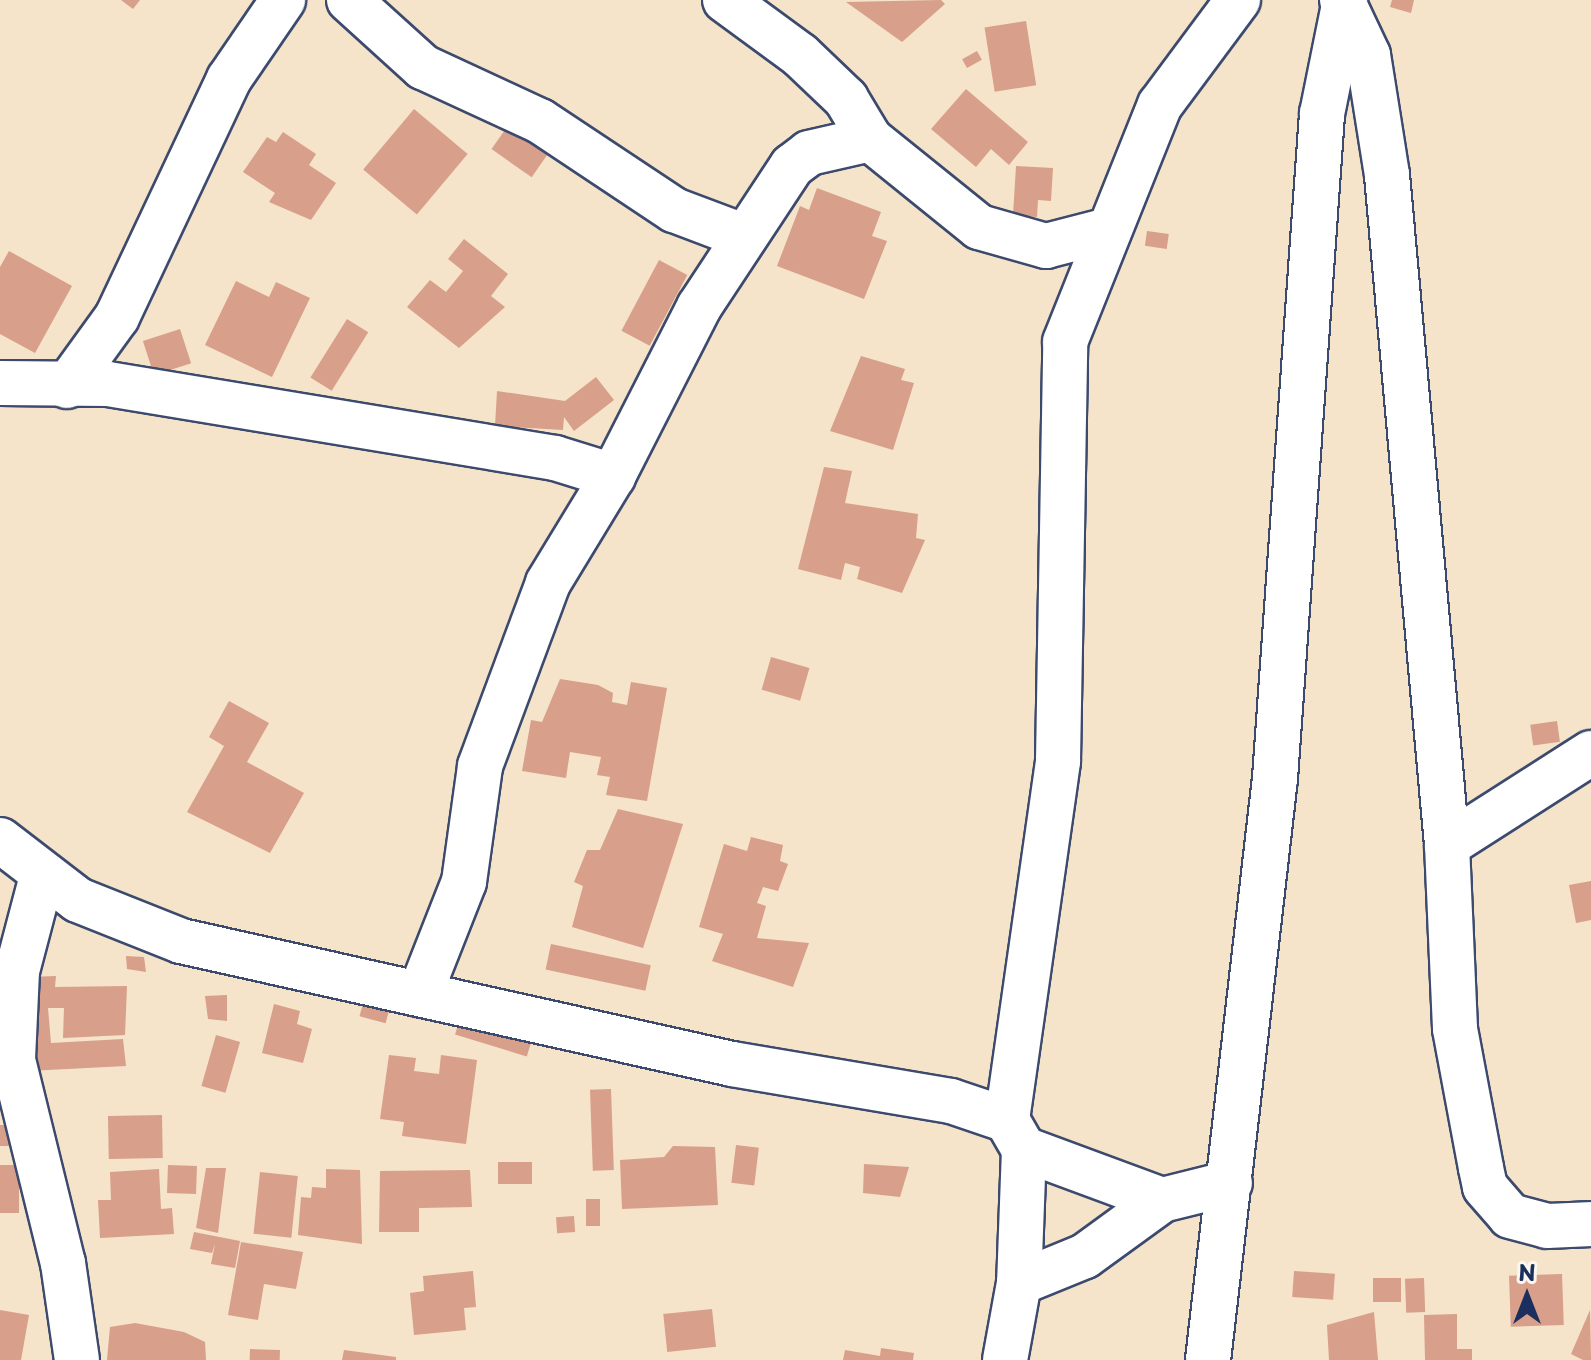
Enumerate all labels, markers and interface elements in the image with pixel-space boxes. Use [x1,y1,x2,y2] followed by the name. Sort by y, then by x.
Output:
[1518,1255,1536,1288] text: N
[1487,1256,1567,1336] north arrow

